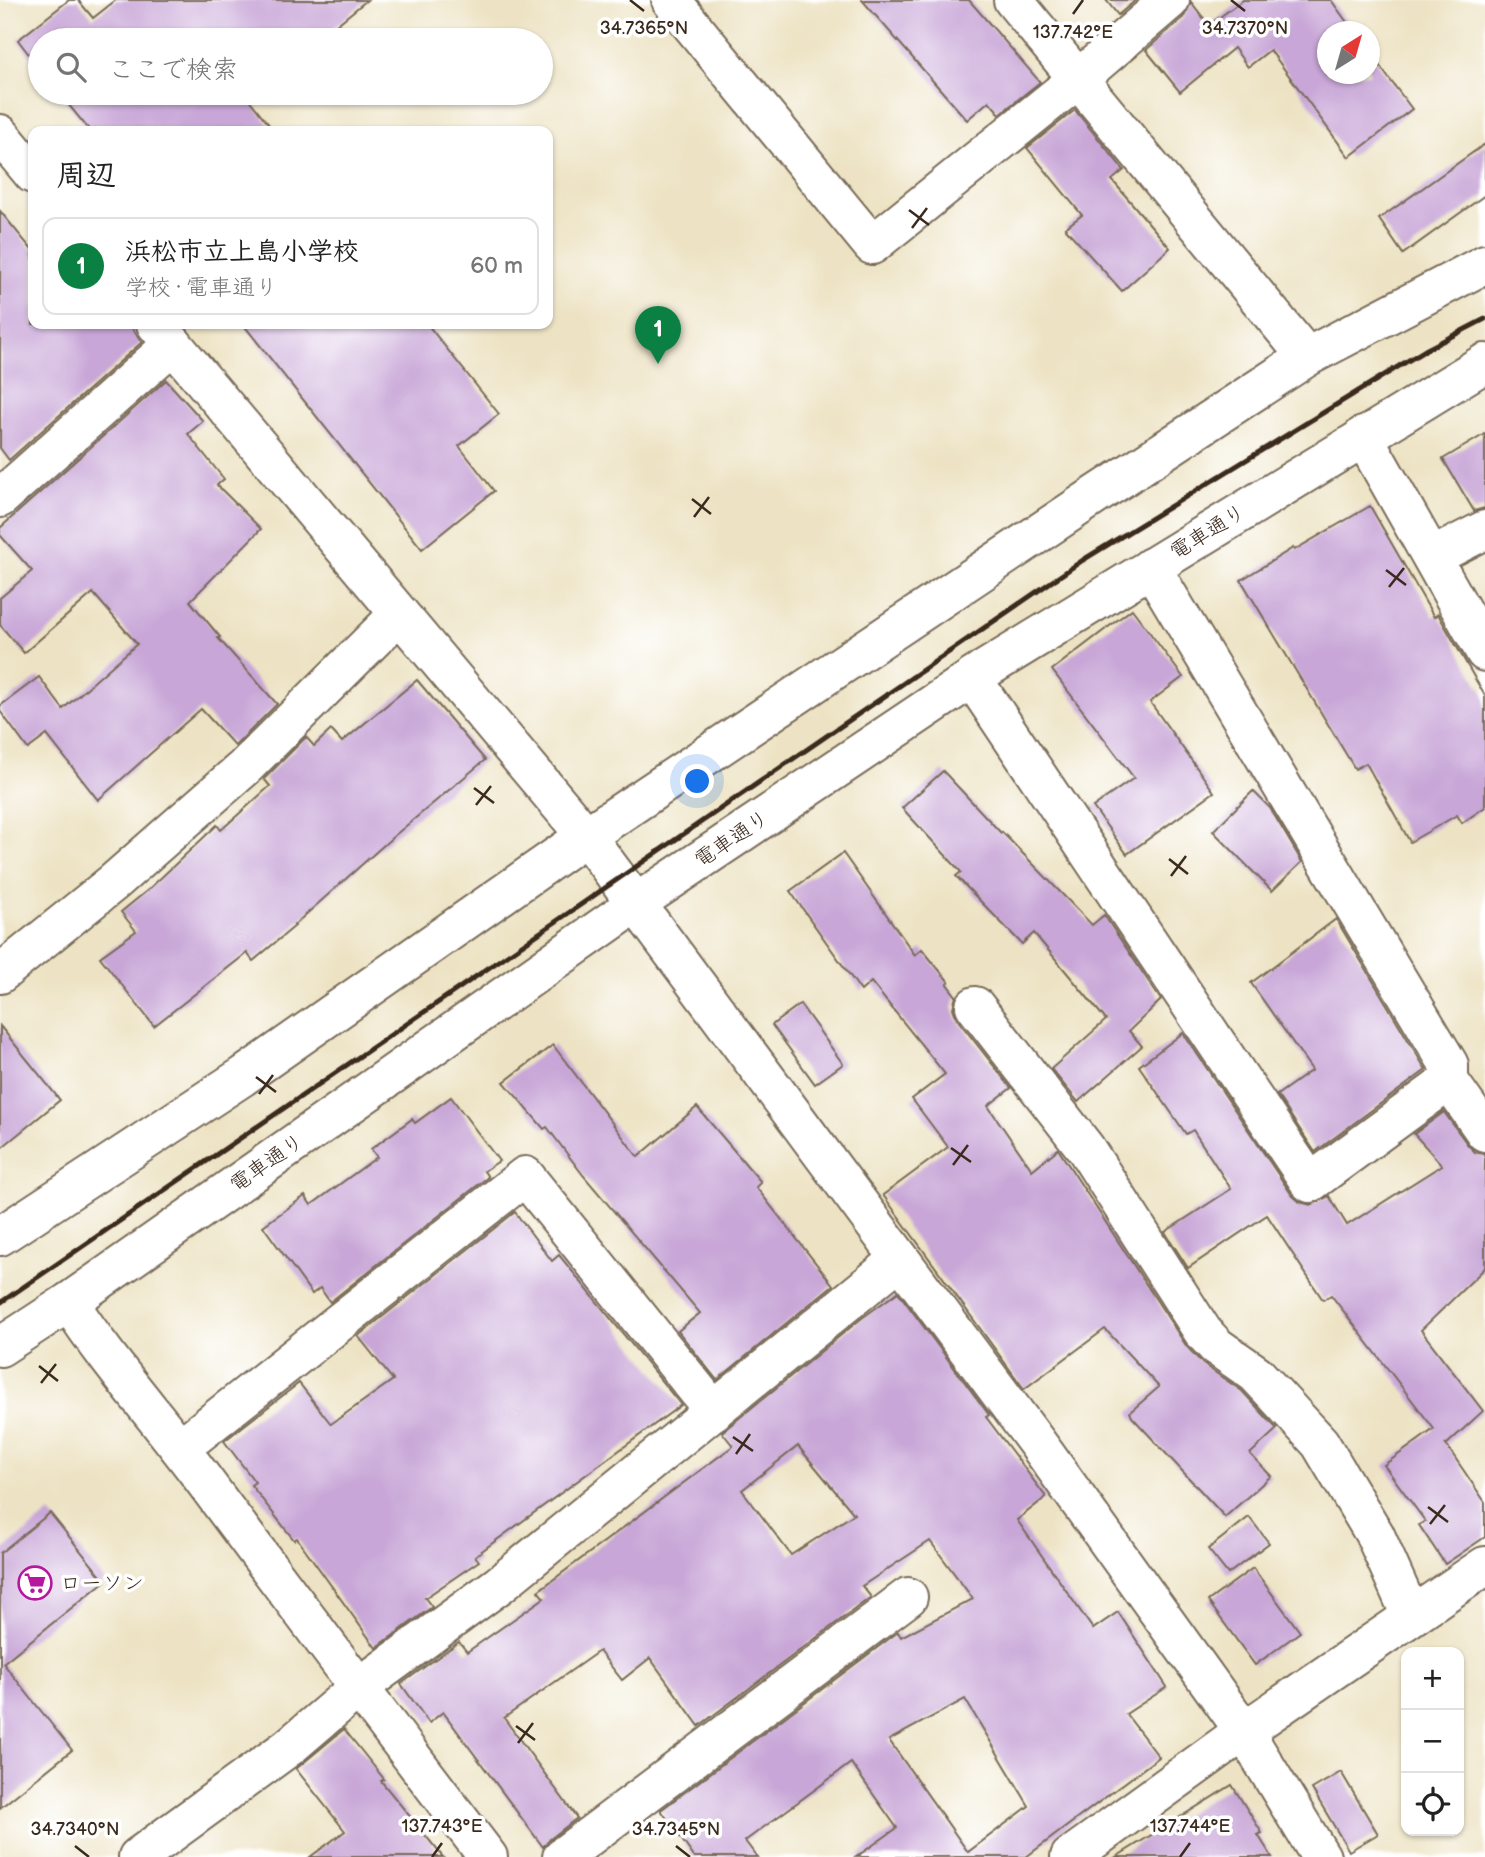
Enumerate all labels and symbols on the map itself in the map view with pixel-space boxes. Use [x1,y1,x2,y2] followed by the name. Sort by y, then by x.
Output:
[600,18,688,39] text: 34.7365°N
[1202,18,1288,39] text: 34.7370°N
[1317,21,1380,84] north arrow
[1033,22,1113,43] text: 137.742°E
[635,306,681,364] pin: 1
[1166,499,1250,565] street label: 電車通り
[680,764,714,798] your location
[690,805,774,873] street label: 電車通り
[225,1129,309,1197] street label: 電車通り
[16,1564,54,1602] supermarket icon: ローソン
[60,1571,144,1596] place label: ローソン
[401,1816,483,1837] text: 137.743°E
[1150,1816,1230,1837] text: 137.744°E
[31,1819,119,1840] text: 34.7340°N
[632,1819,720,1840] text: 34.7345°N

